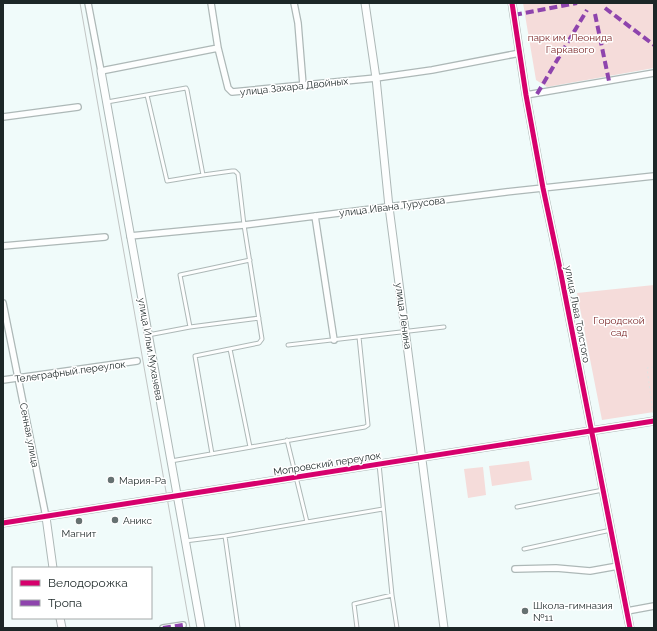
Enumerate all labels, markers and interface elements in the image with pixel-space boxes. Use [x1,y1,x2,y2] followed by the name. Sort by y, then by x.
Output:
[528,32,612,55] park label: парк им. Леонида Гаркавого
[239,75,349,98] street label: улица Захара Двойных
[338,195,446,218] street label: улица Ивана Турусова
[563,265,592,364] street label: улица Льва Толстого
[393,282,414,350] street label: улица Ленина
[136,297,165,401] street label: улица Ильи Мухачева
[593,315,645,338] park label: Городской сад
[14,358,126,385] street label: Телеграфный переулок
[18,402,41,468] street label: Сенная улица
[273,450,382,477] street label: Мопровский переулок
[106,475,116,485] marker: Мария-Ра
[119,475,166,486] place label: Мария-Ра
[110,515,120,525] marker: Аникс
[123,515,152,526] place label: Аникс
[74,516,84,526] marker: Магнит
[62,528,97,539] place label: Магнит
[12,567,152,619] legend
[48,576,128,590] text: Велодорожка
[48,596,82,610] text: Тропа
[533,600,613,623] place label: Школа-гимназия №11
[520,606,530,616] marker: Школа-гимназия №11

